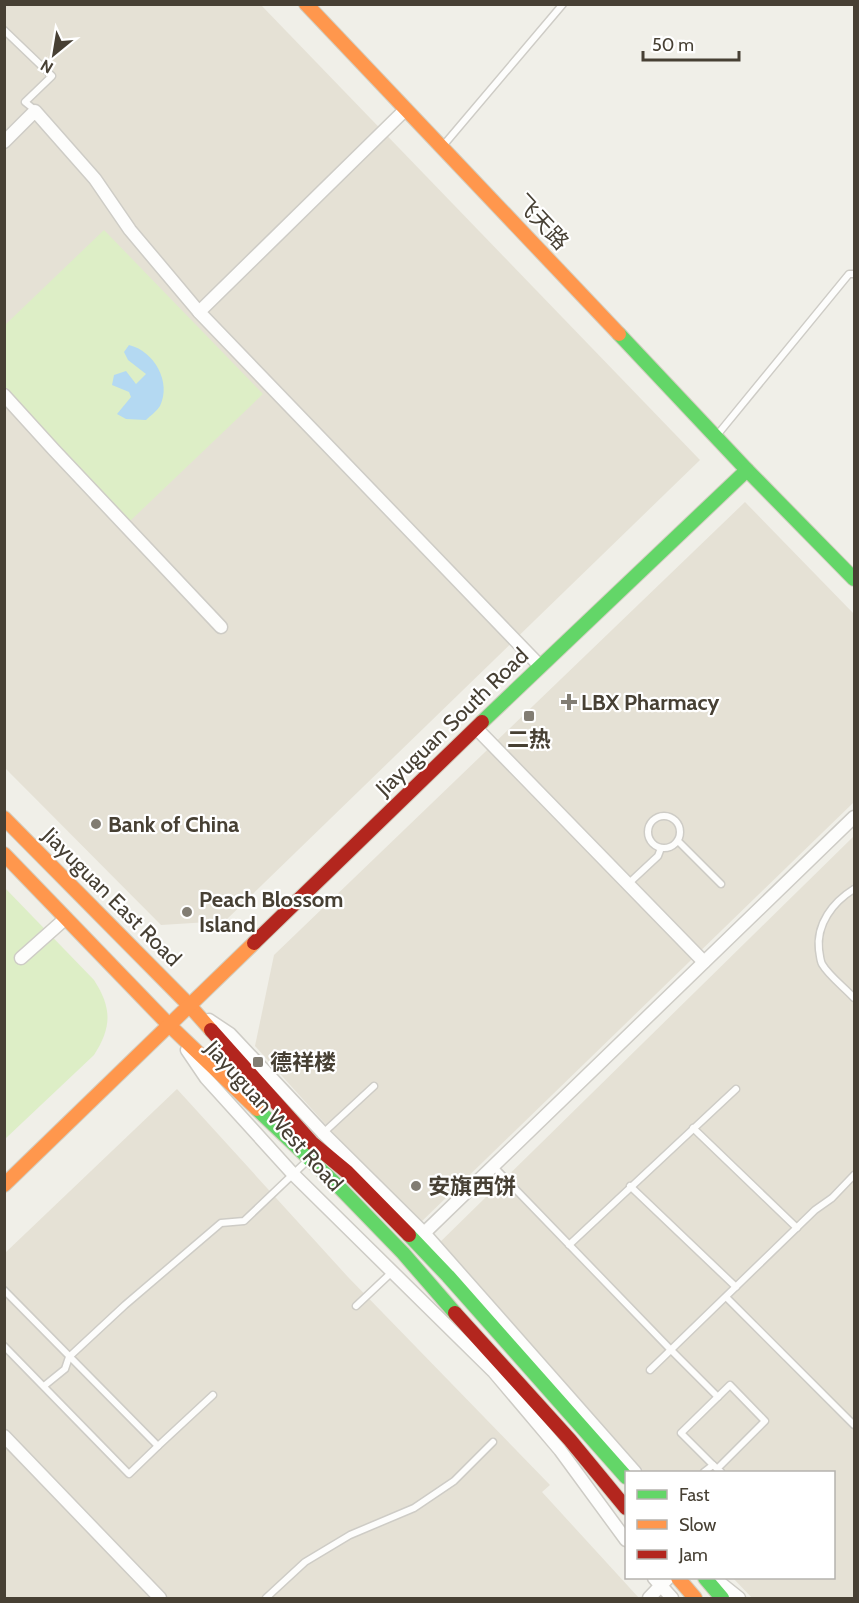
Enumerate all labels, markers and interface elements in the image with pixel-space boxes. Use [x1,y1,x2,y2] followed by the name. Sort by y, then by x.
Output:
[24,24,84,84] north arrow
[643,24,739,62] scale bar
[652,34,694,56] text: 50 m
[37,56,56,78] text: N
[510,189,574,255] street label: 飞天路
[369,642,534,802] street label: Jiayuguan South Road
[581,689,719,716] place label: LBX Pharmacy
[562,695,576,709] marker: LBX Pharmacy
[522,709,536,723] marker: 二热
[507,726,551,753] place label: 二热
[108,811,239,838] place label: Bank of China
[89,817,103,831] marker: Bank of China
[36,821,187,972] street label: Jiayuguan East Road
[199,886,343,938] place label: Peach Blossom Island
[180,905,194,919] marker: Peach Blossom Island
[199,1034,349,1197] street label: Jiayuguan West Road
[270,1049,336,1076] place label: 德祥楼
[251,1055,265,1069] marker: 德祥楼
[428,1173,516,1200] place label: 安旗西饼
[409,1179,423,1193] marker: 安旗西饼
[625,1471,835,1579] legend
[679,1484,710,1506] text: Fast
[679,1514,716,1536] text: Slow
[678,1544,708,1566] text: Jam

